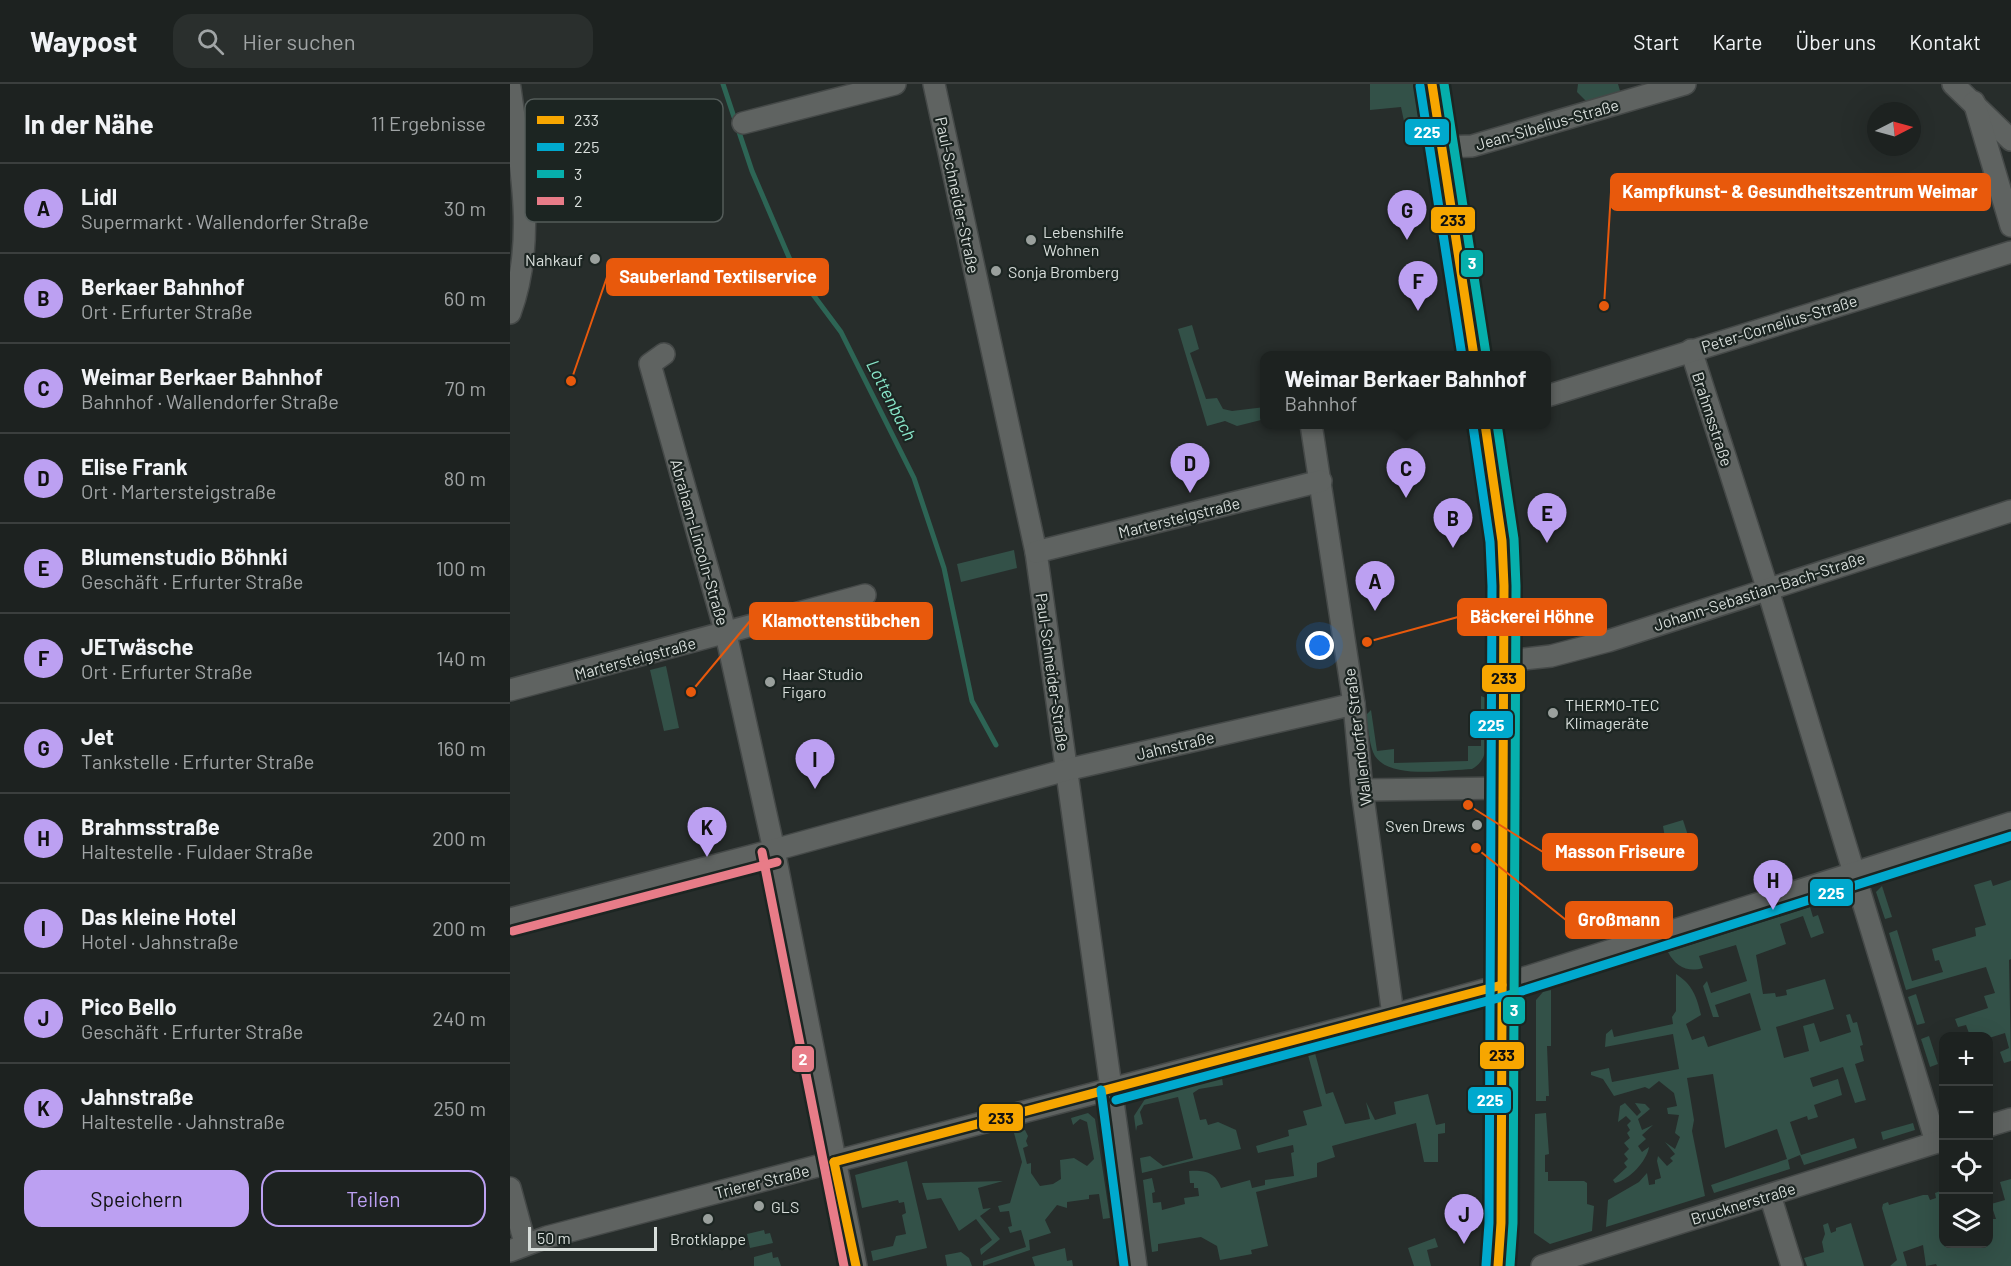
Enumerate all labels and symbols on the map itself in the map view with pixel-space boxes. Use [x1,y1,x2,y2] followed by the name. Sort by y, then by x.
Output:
[1473,94,1621,154] street label: Jean-Sibelius-Straße
[525,99,723,222] legend
[1867,102,1921,156] north arrow
[574,110,599,129] text: 233
[932,115,984,275] street label: Paul-Schneider-Straße
[1404,118,1450,146] line badge: 225
[1414,122,1441,141] text: 225
[574,137,599,156] text: 225
[574,164,582,183] text: 3
[1611,174,1990,210] callout: Kampfkunst- & Gesundheitszentrum Weimar
[1622,180,1978,202] text: Kampfkunst- & Gesundheitszentrum Weimar
[1388,190,1426,240] pin: G
[574,191,583,210] text: 2
[1430,206,1476,234] line badge: 233
[1440,210,1466,229] text: 233
[1043,222,1124,259] place label: Lebenshilfe Wohnen
[1024,233,1038,247] marker: Lebenshilfe Wohnen
[1460,249,1484,278] line badge: 3
[525,250,583,269] place label: Nahkauf
[588,252,602,266] marker: Nahkauf
[1468,253,1476,272] text: 3
[607,259,828,295] callout: Sauberland Textilservice
[1008,262,1119,281] place label: Sonja Bromberg
[1398,262,1438,311] pin: F
[989,264,1003,278] marker: Sonja Bromberg
[619,265,817,287] text: Sauberland Textilservice
[1699,290,1859,356] street label: Peter-Cornelius-Straße
[862,356,922,444] water label: Lottenbach
[1689,369,1737,469] street label: Brahmsstraße
[1170,444,1210,493] pin: D
[1386,448,1426,498] pin: C
[667,457,733,627] street label: Abraham-Lincoln-Straße
[1116,493,1242,541] street label: Martersteigstraße
[1528,494,1566,543] pin: E
[1434,498,1472,548] pin: B
[1651,548,1867,634] street label: Johann-Sebastian-Bach-Straße
[1356,562,1394,611] pin: A
[1032,592,1074,752] street label: Paul-Schneider-Straße
[1458,599,1606,635] callout: Bäckerei Höhne
[750,603,932,639] callout: Klamottenstübchen
[1470,605,1594,627] text: Bäckerei Höhne
[762,609,920,631] text: Klamottenstübchen
[1305,631,1334,660] your location
[572,633,698,683] street label: Martersteigstraße
[782,664,863,701] place label: Haar Studio Figaro
[1481,664,1526,693] line badge: 233
[1339,667,1375,807] street label: Wallendorfer Straße
[1491,668,1517,687] text: 233
[763,675,777,689] marker: Haar Studio Figaro
[1565,695,1659,732] place label: THERMO-TEC Klimageräte
[1546,706,1560,720] marker: THERMO-TEC Klimageräte
[1469,710,1514,739] line badge: 225
[1478,715,1505,734] text: 225
[1134,727,1216,763] street label: Jahnstraße
[796,740,834,789] pin: I
[688,808,726,857] pin: K
[1385,816,1465,835] place label: Sven Drews
[1470,818,1484,832] marker: Sven Drews
[1543,834,1697,870] callout: Masson Friseure
[1555,840,1685,862] text: Masson Friseure
[1754,860,1792,910] pin: H
[1809,878,1854,907] line badge: 225
[1818,883,1845,902] text: 225
[1566,902,1672,938] callout: Großmann
[1578,908,1660,930] text: Großmann
[1502,996,1526,1025] line badge: 3
[1510,1000,1518,1019] text: 3
[1479,1041,1525,1070] line badge: 233
[791,1045,815,1073] line badge: 2
[1489,1045,1515,1064] text: 233
[799,1049,808,1068] text: 2
[1467,1086,1512,1114] line badge: 225
[1477,1090,1504,1109] text: 225
[978,1103,1024,1132] line badge: 233
[988,1108,1014,1127] text: 233
[713,1160,811,1202] street label: Trierer Straße
[1688,1178,1798,1228] street label: Brucknerstraße
[1444,1194,1484,1244] pin: J
[771,1197,799,1216] place label: GLS
[752,1199,766,1213] marker: GLS
[701,1212,715,1226] marker: Brotklappe
[528,1224,657,1252] scale bar
[670,1229,746,1248] place label: Brotklappe

